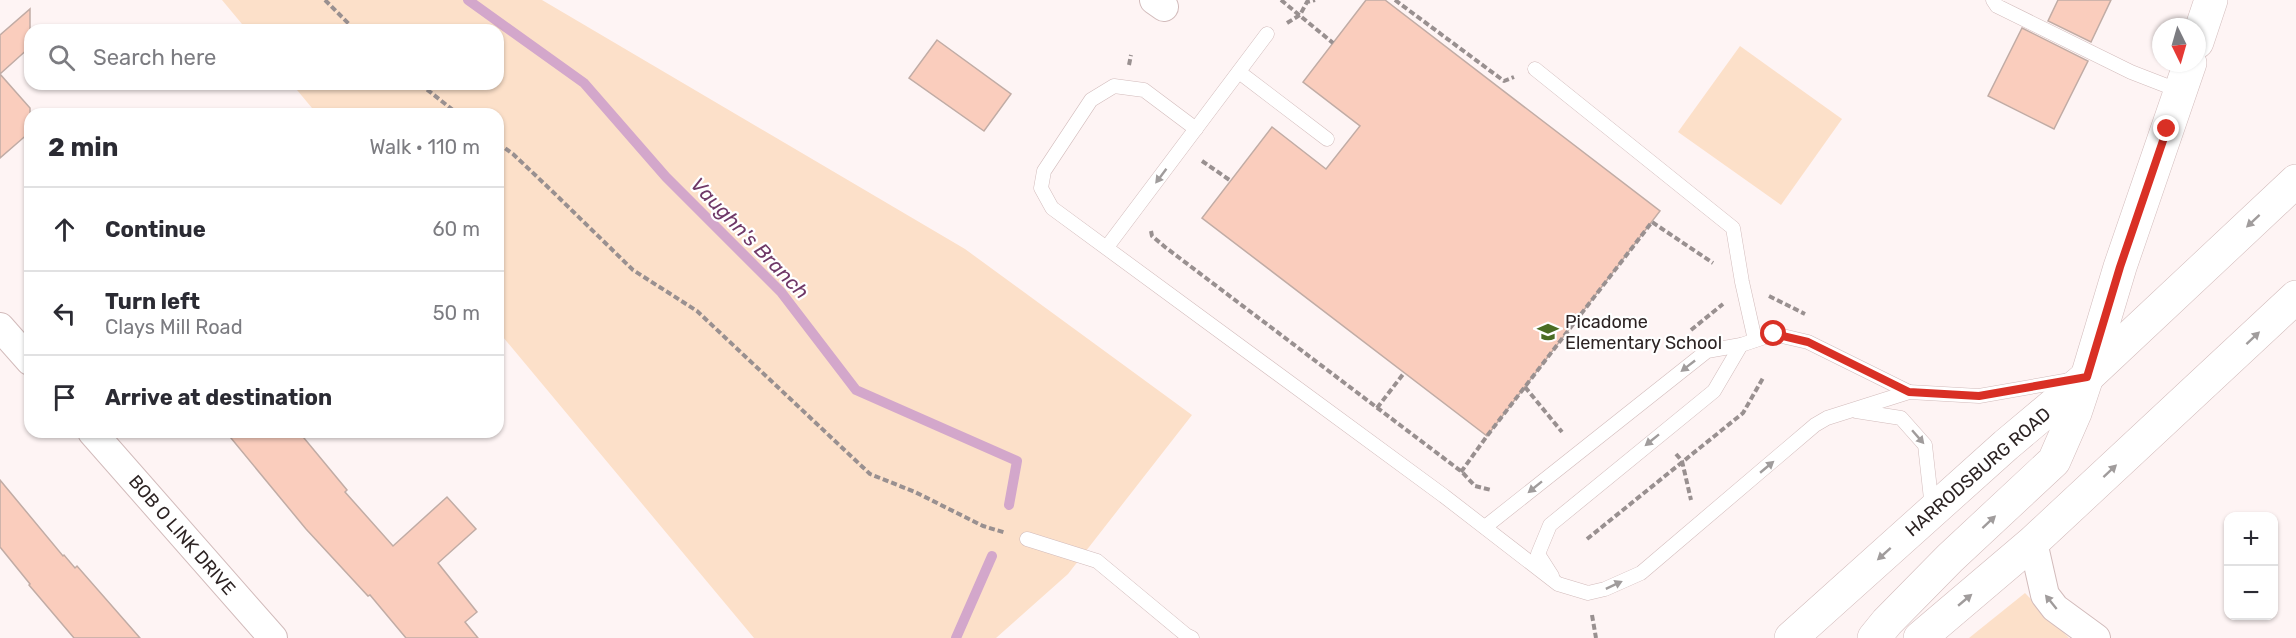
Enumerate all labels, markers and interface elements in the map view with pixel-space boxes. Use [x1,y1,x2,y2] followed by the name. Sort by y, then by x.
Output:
[2152,18,2206,72] north arrow
[24,24,504,90] search box
[45,41,78,74] icon: search
[93,44,216,71] text: Search here
[2153,115,2179,141] route end
[48,132,118,163] text: 2 min
[369,135,480,159] text: Walk · 110 m
[1155,169,1167,184] one-way arrow
[686,172,814,304] water label: Vaughn's Branch
[48,213,81,246] icon: ahead
[2247,214,2261,228] one-way arrow
[105,216,206,243] text: Continue
[433,217,480,241] text: 60 m
[105,288,200,315] text: Turn left
[48,297,81,330] icon: left
[433,301,480,325] text: 50 m
[1565,311,1722,354] place label: Picadome Elementary School
[105,315,243,339] text: Clays Mill Road
[1536,320,1560,344] school or university icon: Picadome Elementary School
[1760,320,1786,346] route start
[2246,331,2260,345] one-way arrow
[1681,359,1696,371] one-way arrow
[48,381,81,414] icon: arrive
[105,384,332,411] text: Arrive at destination
[1901,403,2055,541] street label: HARRODSBURG ROAD
[1911,429,1924,444] one-way arrow
[1644,434,1660,447] one-way arrow
[1760,461,1775,473] one-way arrow
[2103,464,2117,478] one-way arrow
[124,471,240,599] street label: BOB O LINK DRIVE
[1527,480,1543,493] one-way arrow
[2224,512,2278,620] map controls
[2224,512,2278,566] button: +
[1981,516,1996,529] one-way arrow
[1877,547,1892,561] one-way arrow
[2224,566,2278,620] button: −
[1605,581,1622,590] one-way arrow
[1957,594,1972,607] one-way arrow
[2045,595,2058,610] one-way arrow

